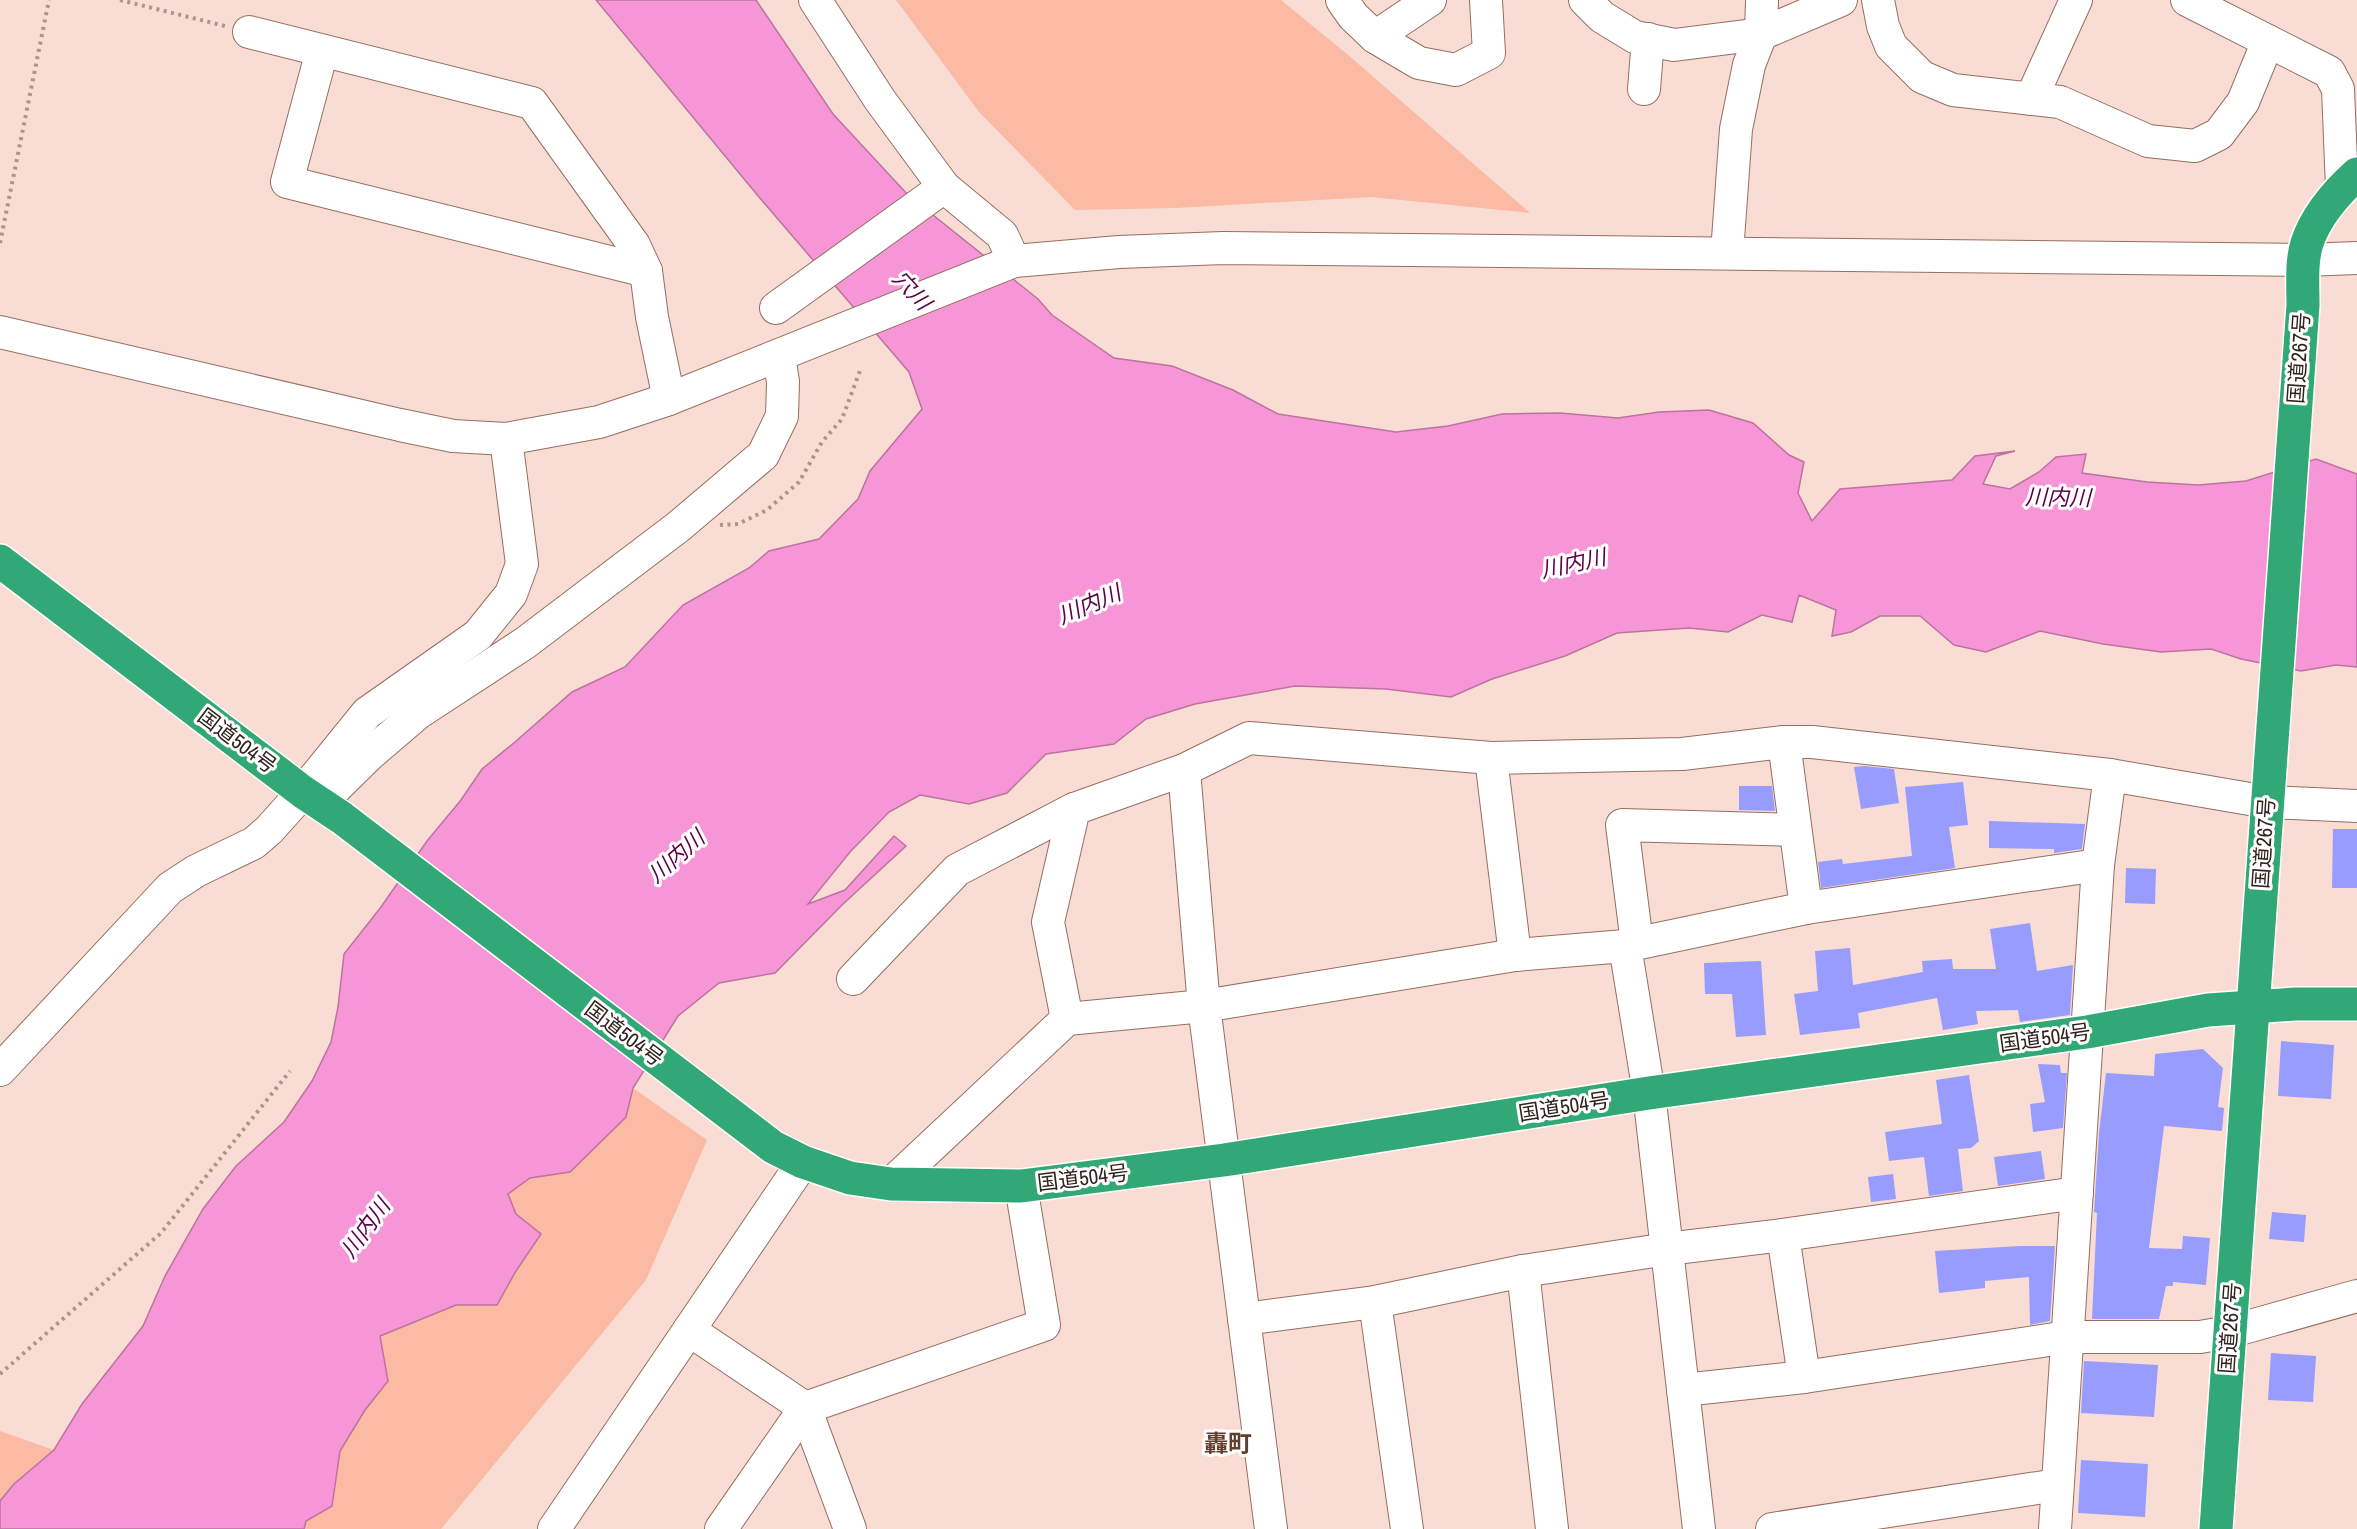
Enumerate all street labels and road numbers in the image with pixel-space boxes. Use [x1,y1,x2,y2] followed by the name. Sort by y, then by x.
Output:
[2281,311,2316,405] street label: 国道267号
[192,701,283,780] street label: 国道504号
[2246,796,2281,890] street label: 国道267号
[579,994,670,1073] street label: 国道504号
[1997,1017,2092,1058] street label: 国道504号
[1516,1085,1611,1128] street label: 国道504号
[1036,1158,1130,1197] street label: 国道504号
[2212,1281,2247,1375] street label: 国道267号

